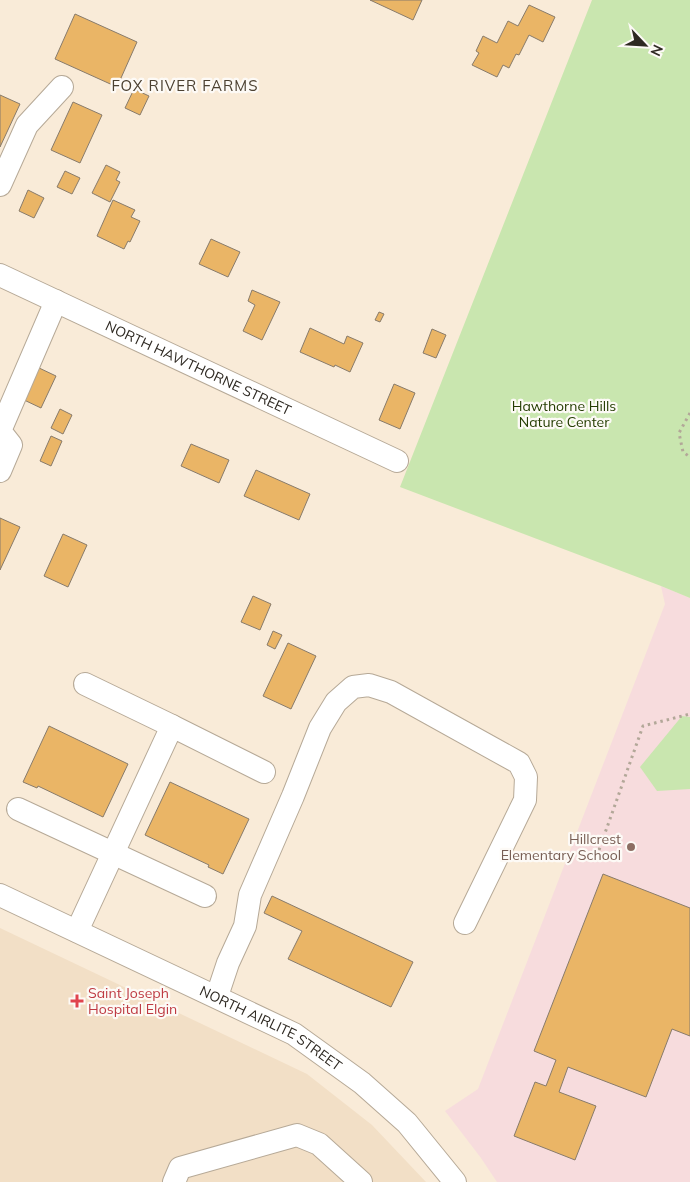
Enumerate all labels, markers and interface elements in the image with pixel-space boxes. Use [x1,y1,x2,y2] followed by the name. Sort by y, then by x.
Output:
[620,20,670,70] north arrow
[646,42,667,59] text: N
[111,76,259,95] district label: FOX RIVER FARMS
[103,317,295,419] street label: NORTH HAWTHORNE STREET
[512,397,616,431] park label: Hawthorne Hills Nature Center
[501,830,621,864] place label: Hillcrest Elementary School
[625,841,637,853] marker: Hillcrest Elementary School
[197,982,346,1075] street label: NORTH AIRLITE STREET
[88,984,177,1018] place label: Saint Joseph Hospital Elgin
[70,994,84,1008] marker: Saint Joseph Hospital Elgin

